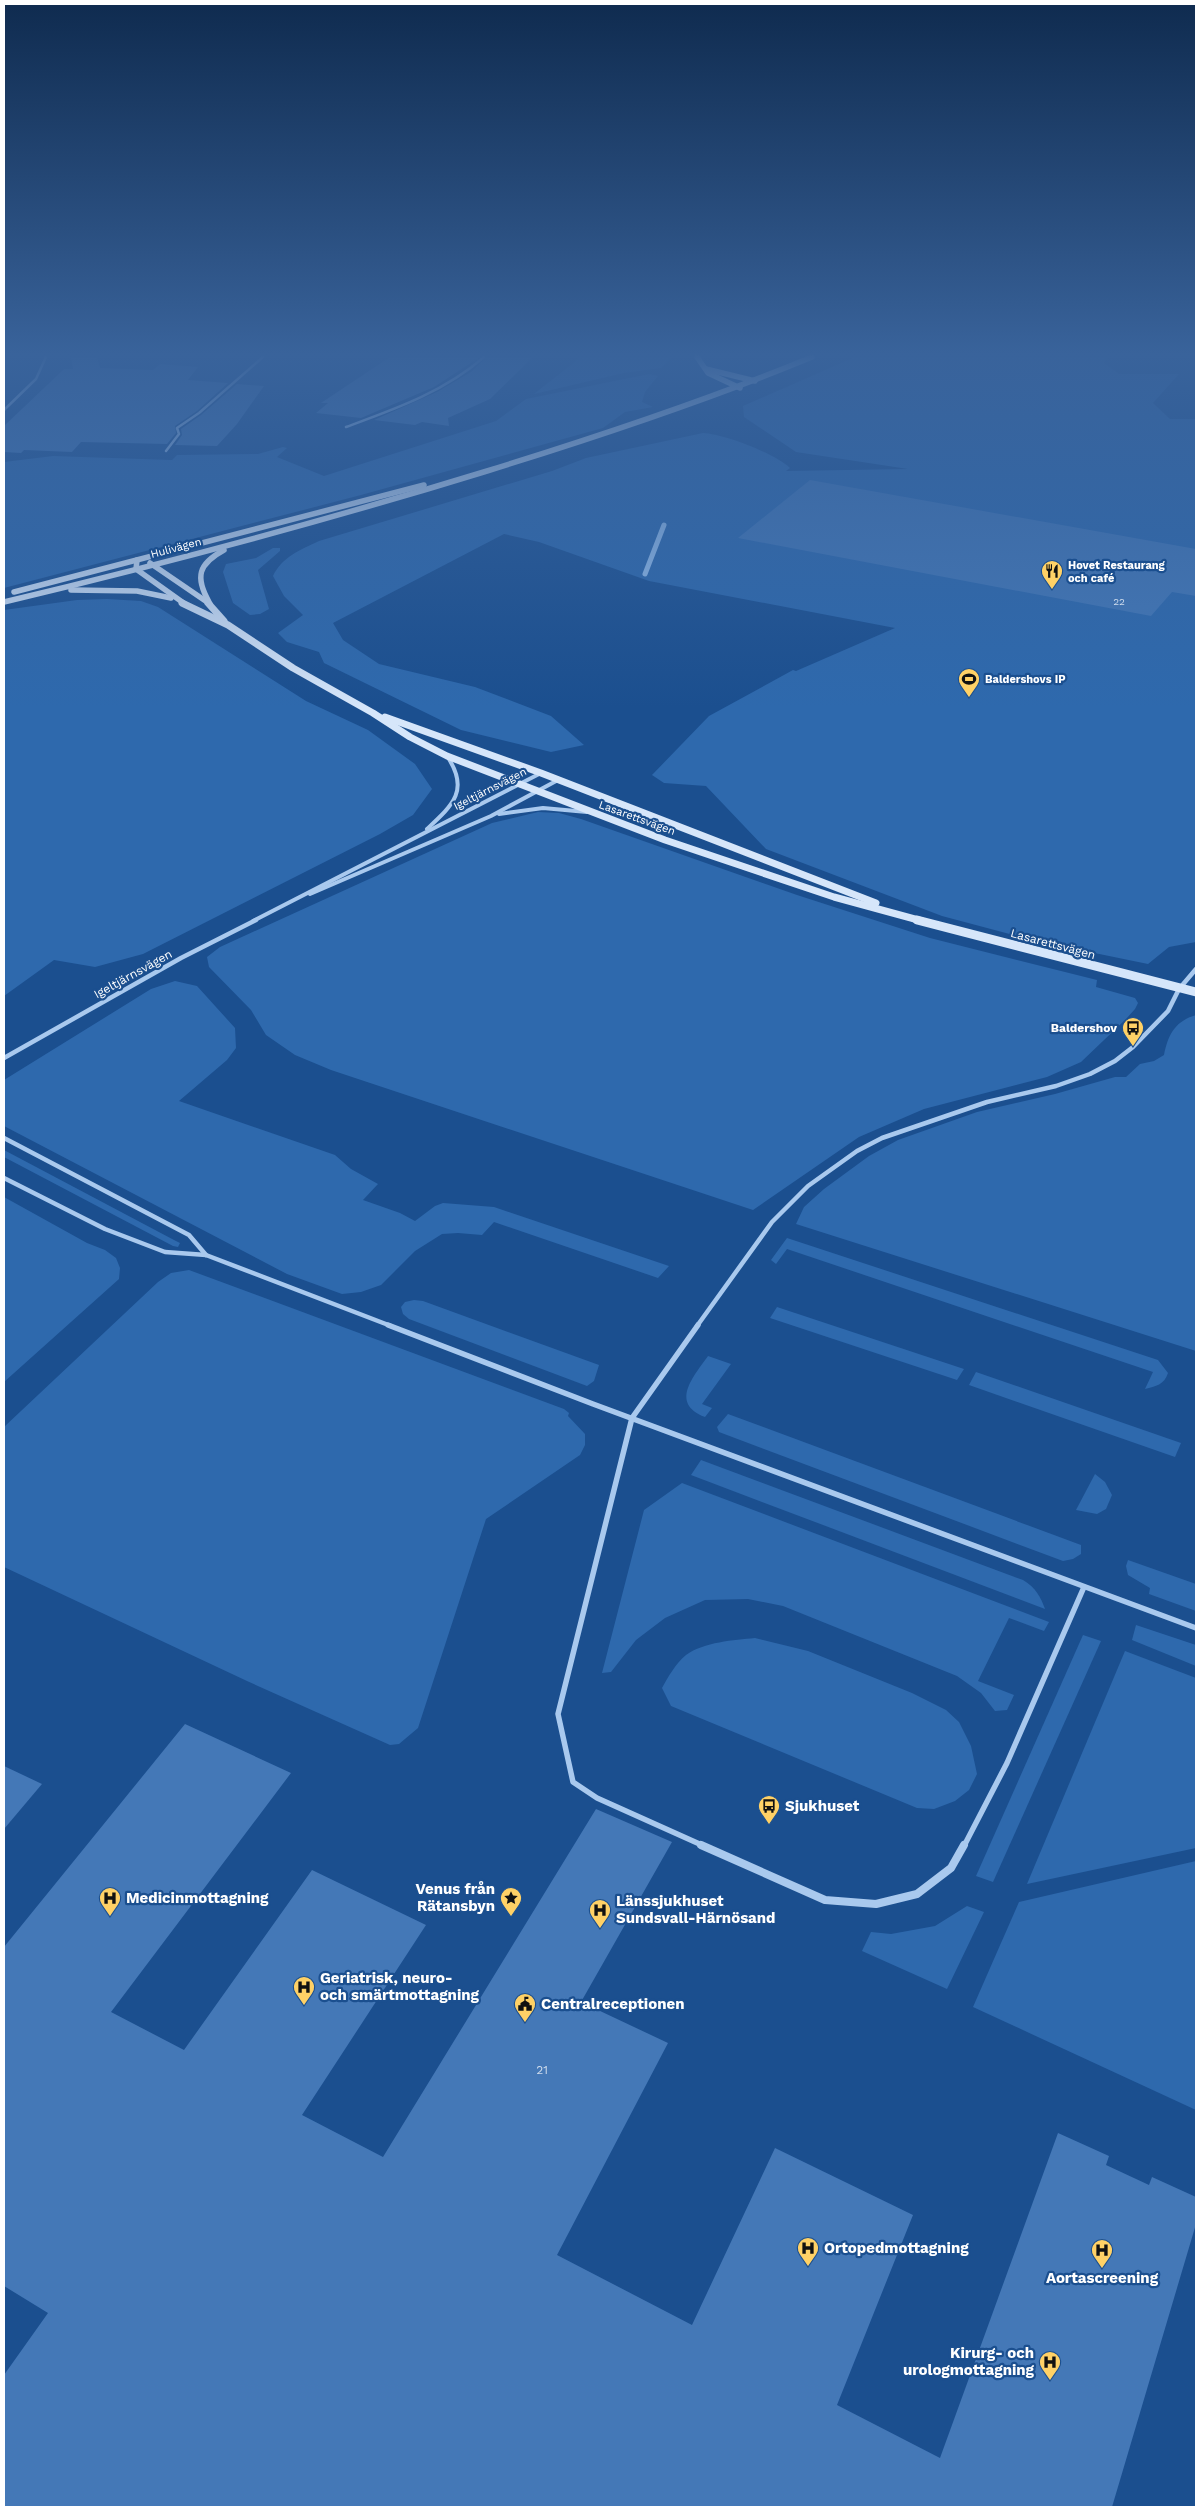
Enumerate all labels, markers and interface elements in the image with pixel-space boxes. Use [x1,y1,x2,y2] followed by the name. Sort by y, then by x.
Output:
[149,535,203,561] street label: Hulivägen
[1040,559,1064,590] restaurant icon: Hovet Restaurang och café
[1068,559,1166,585] place label: Hovet Restaurang och café
[1113,596,1125,607] house number: 22
[957,667,981,698] sports icon: Baldershovs IP
[985,673,1066,686] place label: Baldershovs IP
[451,765,529,813] street label: Igeltjärnsvägen
[597,798,677,838] street label: Lasarettsvägen
[1009,926,1097,962] street label: Lasarettsvägen
[91,947,175,1001] street label: Igeltjärnsvägen
[1121,1016,1145,1047] bus stop icon: Baldershov
[1051,1021,1117,1035] place label: Baldershov
[757,1794,781,1825] bus stop icon: Sjukhuset
[785,1797,860,1815] place label: Sjukhuset
[416,1880,495,1915] place label: Venus från Rätansbyn
[98,1886,122,1917] hospital icon: Medicinmottagning
[499,1886,523,1917] place icon: Venus från Rätansbyn
[126,1889,269,1907] place label: Medicinmottagning
[616,1892,776,1927] place label: Länssjukhuset Sundsvall-Härnösand
[588,1898,612,1929] hospital icon: Länssjukhuset Sundsvall-Härnösand
[320,1969,480,2004] place label: Geriatrisk, neuro- och smärtmottagning
[292,1975,316,2006] hospital icon: Geriatrisk, neuro- och smärtmottagning
[513,1992,537,2023] public building icon: Centralreceptionen
[541,1995,684,2013] place label: Centralreceptionen
[536,2063,548,2077] house number: 21
[796,2236,820,2267] hospital icon: Ortopedmottagning
[1090,2238,1114,2269] hospital icon: Aortascreening
[824,2239,969,2257] place label: Ortopedmottagning
[1046,2269,1159,2287] place label: Aortascreening
[903,2344,1035,2379] place label: Kirurg- och urologmottagning
[1038,2350,1062,2381] hospital icon: Kirurg- och urologmottagning

